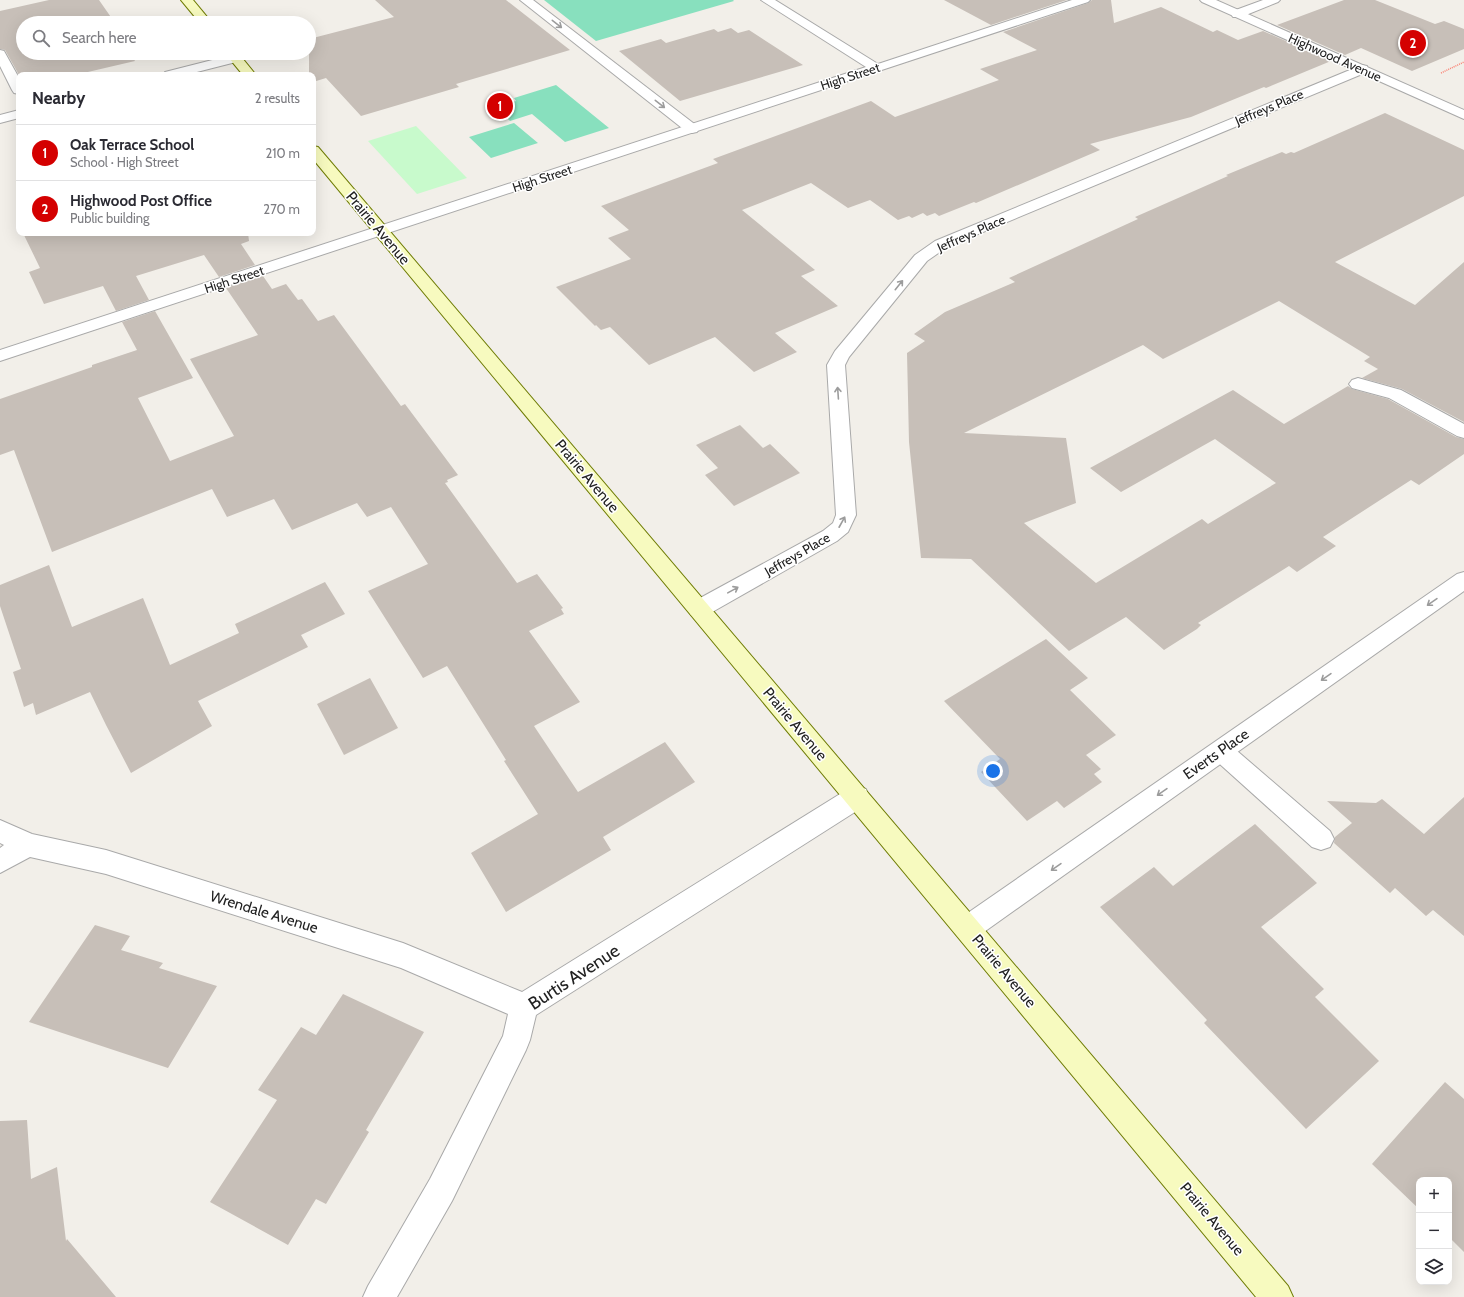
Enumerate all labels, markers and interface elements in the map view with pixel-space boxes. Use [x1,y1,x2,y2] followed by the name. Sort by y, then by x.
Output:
[16,16,316,60] search box
[551,20,562,28] one-way arrow
[30,27,52,49] icon: search
[1400,28,1426,58] pin: 2
[62,29,137,47] text: Search here
[1286,29,1384,85] street label: Highwood Avenue
[818,59,882,93] street label: High Street
[1231,85,1306,129] street label: Jeffreys Place
[32,88,85,108] text: Nearby
[255,90,300,106] text: 2 results
[487,91,513,121] pin: 1
[654,99,665,108] one-way arrow
[70,136,194,154] text: Oak Terrace School
[43,145,47,161] text: 1
[266,145,300,161] text: 210 m
[70,154,179,170] text: School · High Street
[510,161,574,195] street label: High Street
[342,188,414,269] street label: Prairie Avenue
[70,192,212,210] text: Highwood Post Office
[42,201,48,217] text: 2
[263,201,300,217] text: 270 m
[70,210,150,226] text: Public building
[934,211,1008,256] street label: Jeffreys Place
[202,262,266,296] street label: High Street
[894,280,903,291] one-way arrow
[835,387,842,400] one-way arrow
[551,436,623,517] street label: Prairie Avenue
[839,516,847,528] one-way arrow
[761,529,833,580] street label: Jeffreys Place
[727,586,739,594] one-way arrow
[1427,598,1438,606] one-way arrow
[1320,673,1331,681] one-way arrow
[759,684,831,765] street label: Prairie Avenue
[1180,725,1253,783] street label: Everts Place
[983,761,1003,781] your location
[1157,788,1168,796] one-way arrow
[1051,863,1062,871] one-way arrow
[208,887,320,937] street label: Wrendale Avenue
[968,931,1040,1012] street label: Prairie Avenue
[524,939,624,1015] street label: Burtis Avenue
[1416,1177,1452,1285] map controls
[1416,1177,1452,1213] button: +
[1176,1179,1248,1260] street label: Prairie Avenue
[1416,1213,1452,1249] button: −
[1416,1249,1452,1285] button: layers

